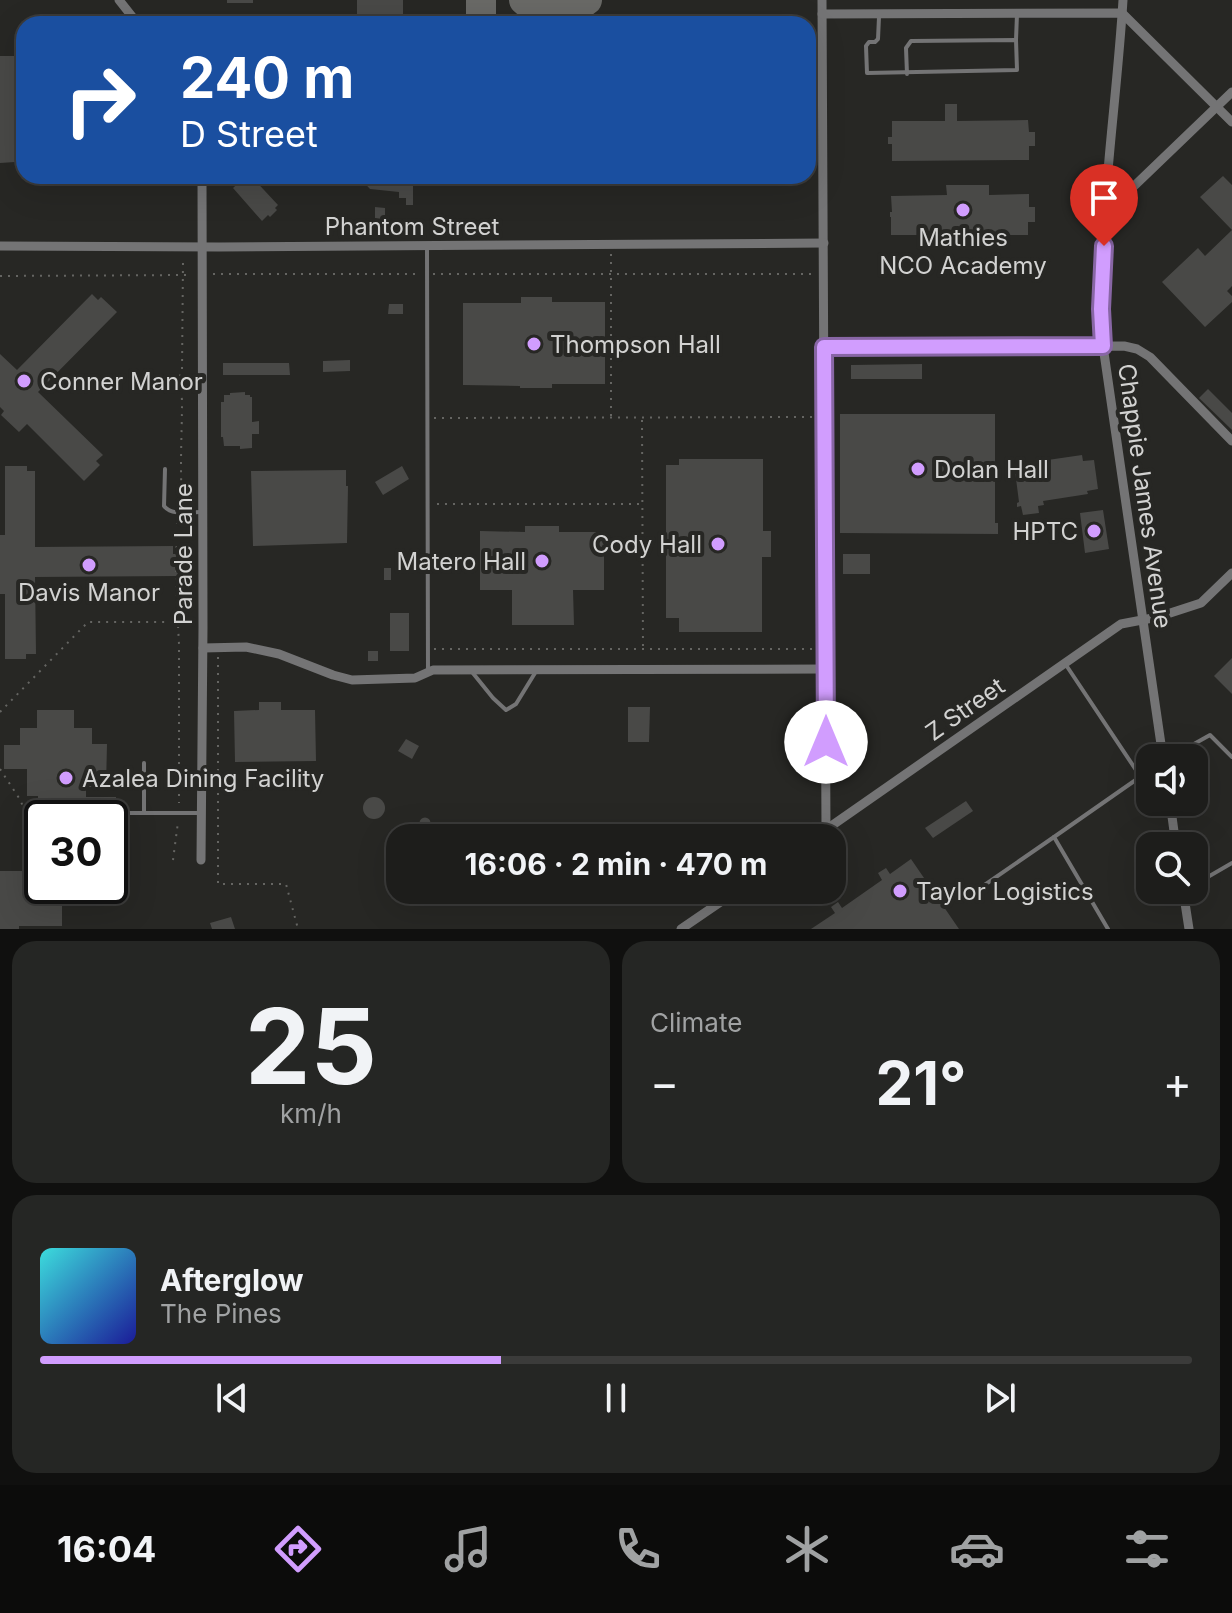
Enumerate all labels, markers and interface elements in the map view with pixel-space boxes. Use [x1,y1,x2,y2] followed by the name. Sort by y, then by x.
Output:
[180,44,354,112] text: 240 m
[48,48,152,152] icon: right
[180,112,318,156] text: D Street
[1070,164,1138,246] pin
[1082,176,1126,220] icon: arrive
[954,201,972,219] marker: Mathies NCO Academy
[325,212,499,241] street label: Phantom Street
[879,223,1047,280] place label: Mathies NCO Academy
[550,330,721,359] place label: Thompson Hall
[525,335,543,353] marker: Thompson Hall
[1112,362,1178,630] street label: Chappie James Avenue
[40,367,203,396] place label: Conner Manor
[15,372,33,390] marker: Conner Manor
[934,455,1049,484] place label: Dolan Hall
[909,460,927,478] marker: Dolan Hall
[169,483,198,625] street label: Parade Lane
[1013,517,1078,546] place label: HPTC
[1085,522,1103,540] marker: HPTC
[592,530,702,559] place label: Cody Hall
[709,535,727,553] marker: Cody Hall
[397,547,526,576] place label: Matero Hall
[533,552,551,570] marker: Matero Hall
[80,556,98,574] marker: Davis Manor
[18,578,160,607] place label: Davis Manor
[920,671,1010,747] street label: Z Street
[784,700,868,784] position arrow
[1136,744,1208,904] map controls
[1136,744,1208,816] button: sound
[82,764,324,793] place label: Azalea Dining Facility
[57,769,75,787] marker: Azalea Dining Facility
[24,800,128,904] speed limit sign: 30
[1136,832,1208,904] button: search
[465,846,767,882] text: 16:06 · 2 min · 470 m
[916,877,1094,906] place label: Taylor Logistics
[891,882,909,900] marker: Taylor Logistics
[245,983,377,1109] text: 25
[650,1007,742,1038] text: Climate
[875,1047,967,1119] text: 21°
[650,1056,679,1110] text: −
[1163,1056,1192,1110] text: +
[280,1098,342,1129] text: km/h
[160,1262,304,1298] text: Afterglow
[160,1298,282,1329] text: The Pines
[210,1376,254,1420] icon: previous
[594,1376,638,1420] icon: pause
[978,1376,1022,1420] icon: next
[270,1521,326,1577] icon: directions
[440,1521,496,1577] icon: music
[610,1521,666,1577] icon: phone
[779,1521,835,1577] icon: climate
[949,1521,1005,1577] icon: car
[1119,1521,1175,1577] icon: filters
[57,1527,156,1571] text: 16:04

